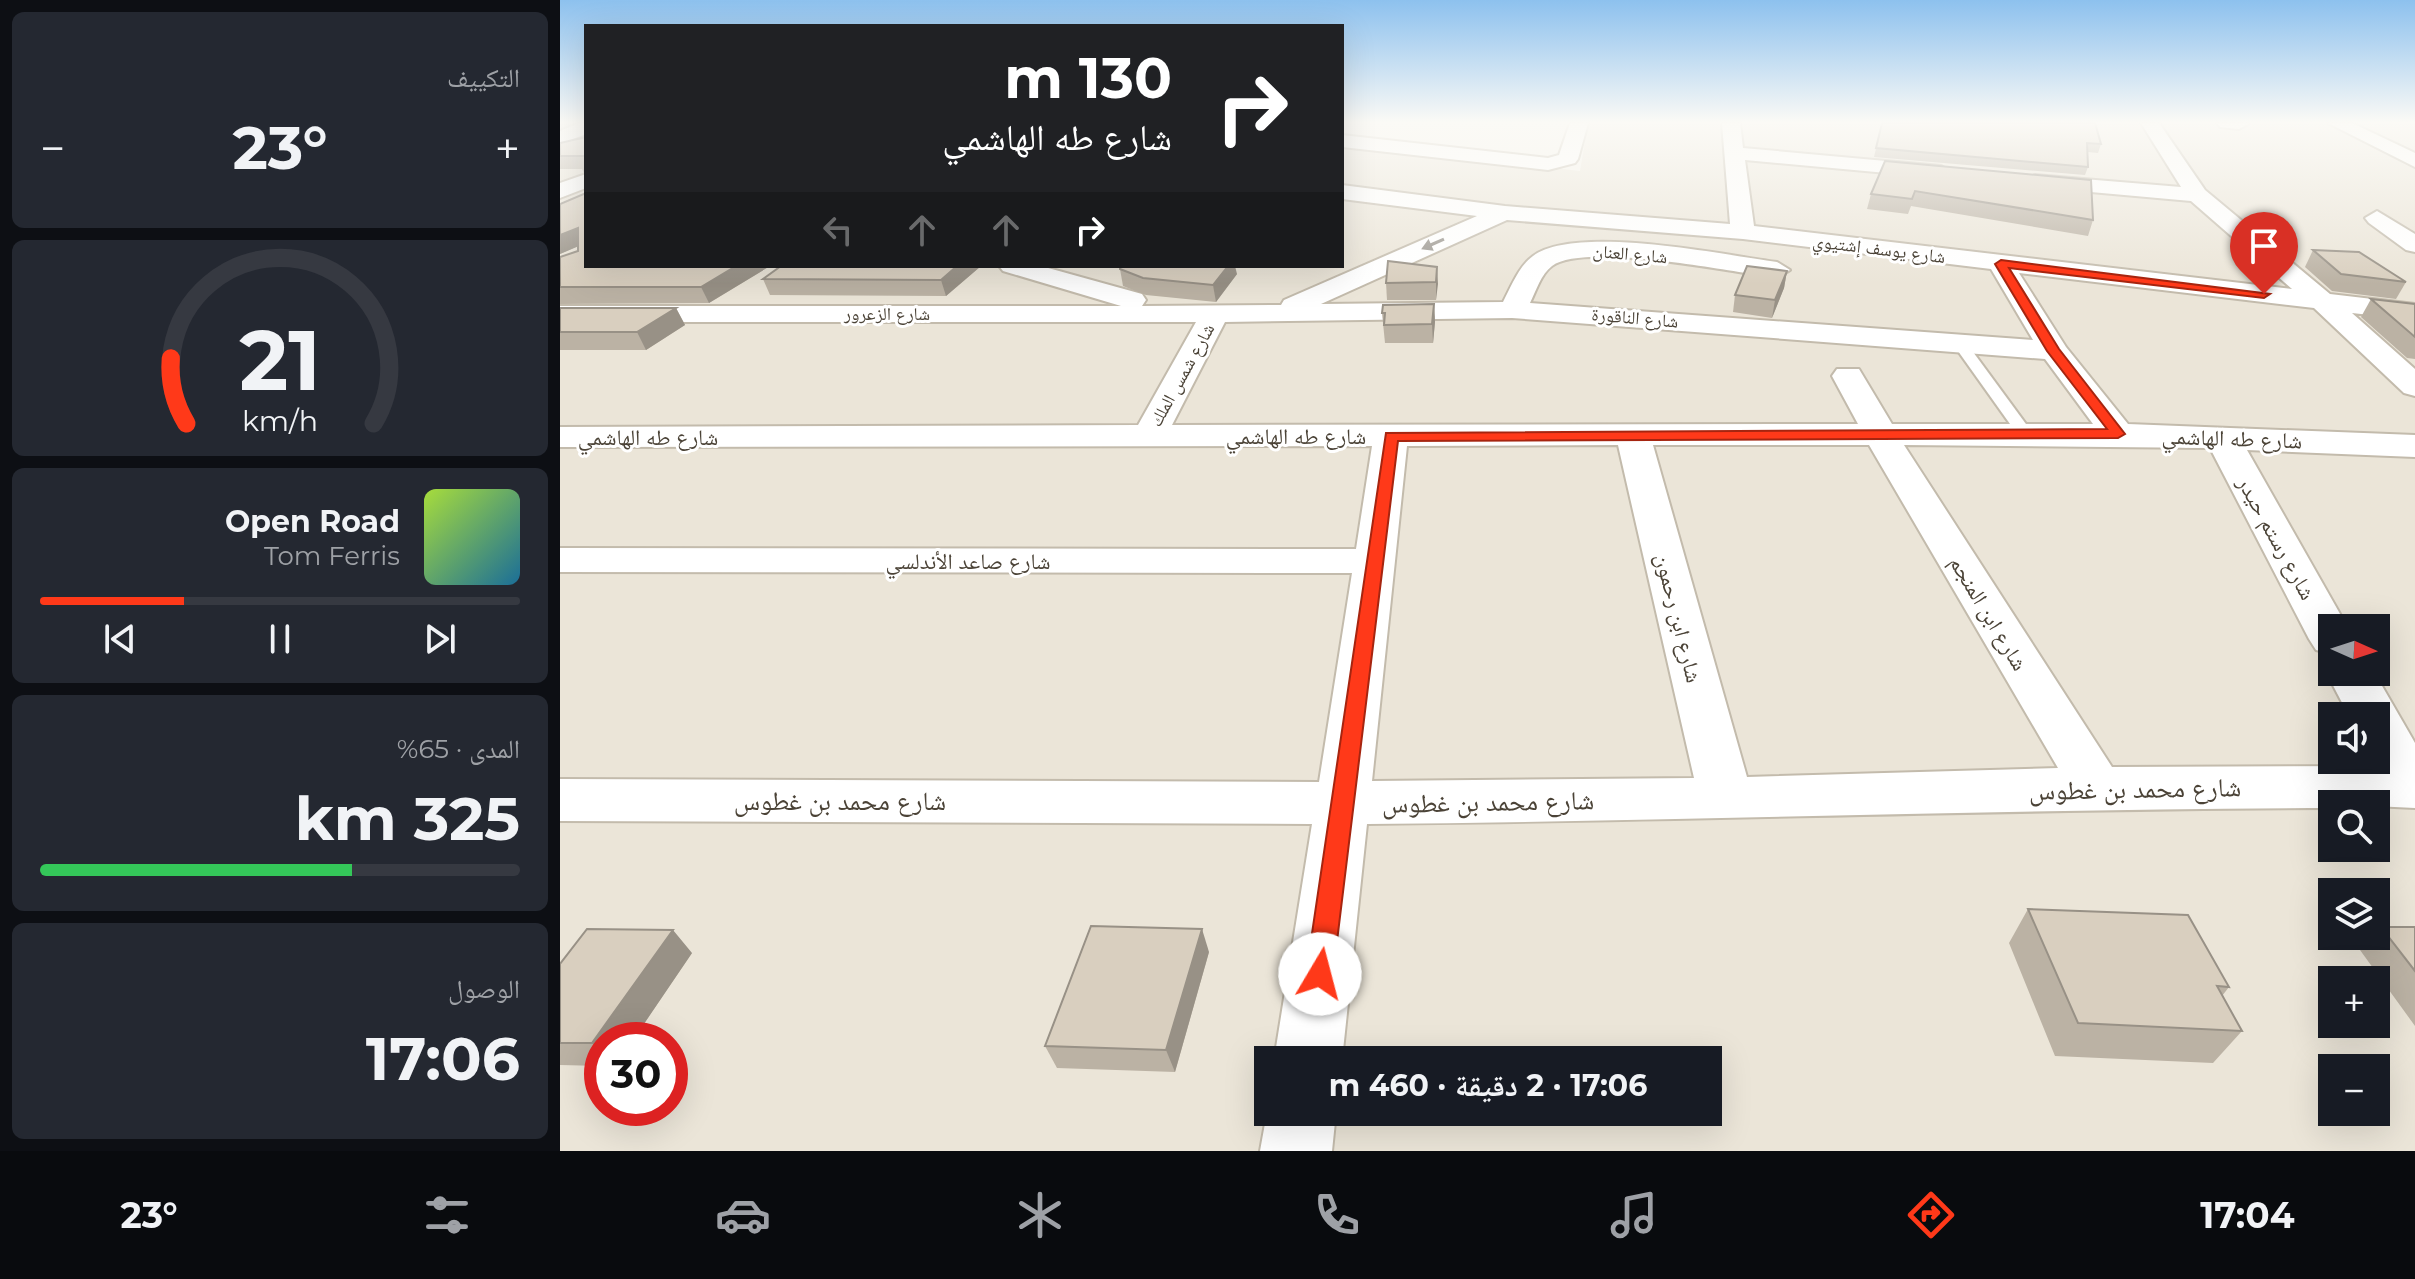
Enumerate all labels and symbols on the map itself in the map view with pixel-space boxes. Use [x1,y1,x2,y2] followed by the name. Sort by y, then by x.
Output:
[2230,212,2298,294] pin
[1811,230,1947,272] street label: شارع يوسف إشتيوي
[1422,238,1445,251] one-way arrow
[1592,240,1668,268] street label: شارع العنان
[843,303,930,325] street label: شارع الزعرور
[1591,303,1679,333] street label: شارع الناقورة
[1145,320,1219,430] street label: شارع شمس الملك
[1226,423,1366,454] street label: شارع طه الهاشمي
[2161,423,2303,458] street label: شارع طه الهاشمي
[578,424,718,455] street label: شارع طه الهاشمي
[2230,471,2322,605] street label: شارع رستم حيدر
[885,548,1051,579] street label: شارع صاعد الأندلسي
[1649,551,1708,686] street label: شارع ابن رحمون
[1943,551,2033,676] street label: شارع ابن المنجم
[2318,614,2390,686] north arrow
[2029,771,2241,807] street label: شارع محمد بن غطوس
[1382,784,1594,820] street label: شارع محمد بن غطوس
[734,785,946,817] street label: شارع محمد بن غطوس
[1278,932,1362,1016] position arrow
[584,1022,688,1126] speed limit sign: 30

